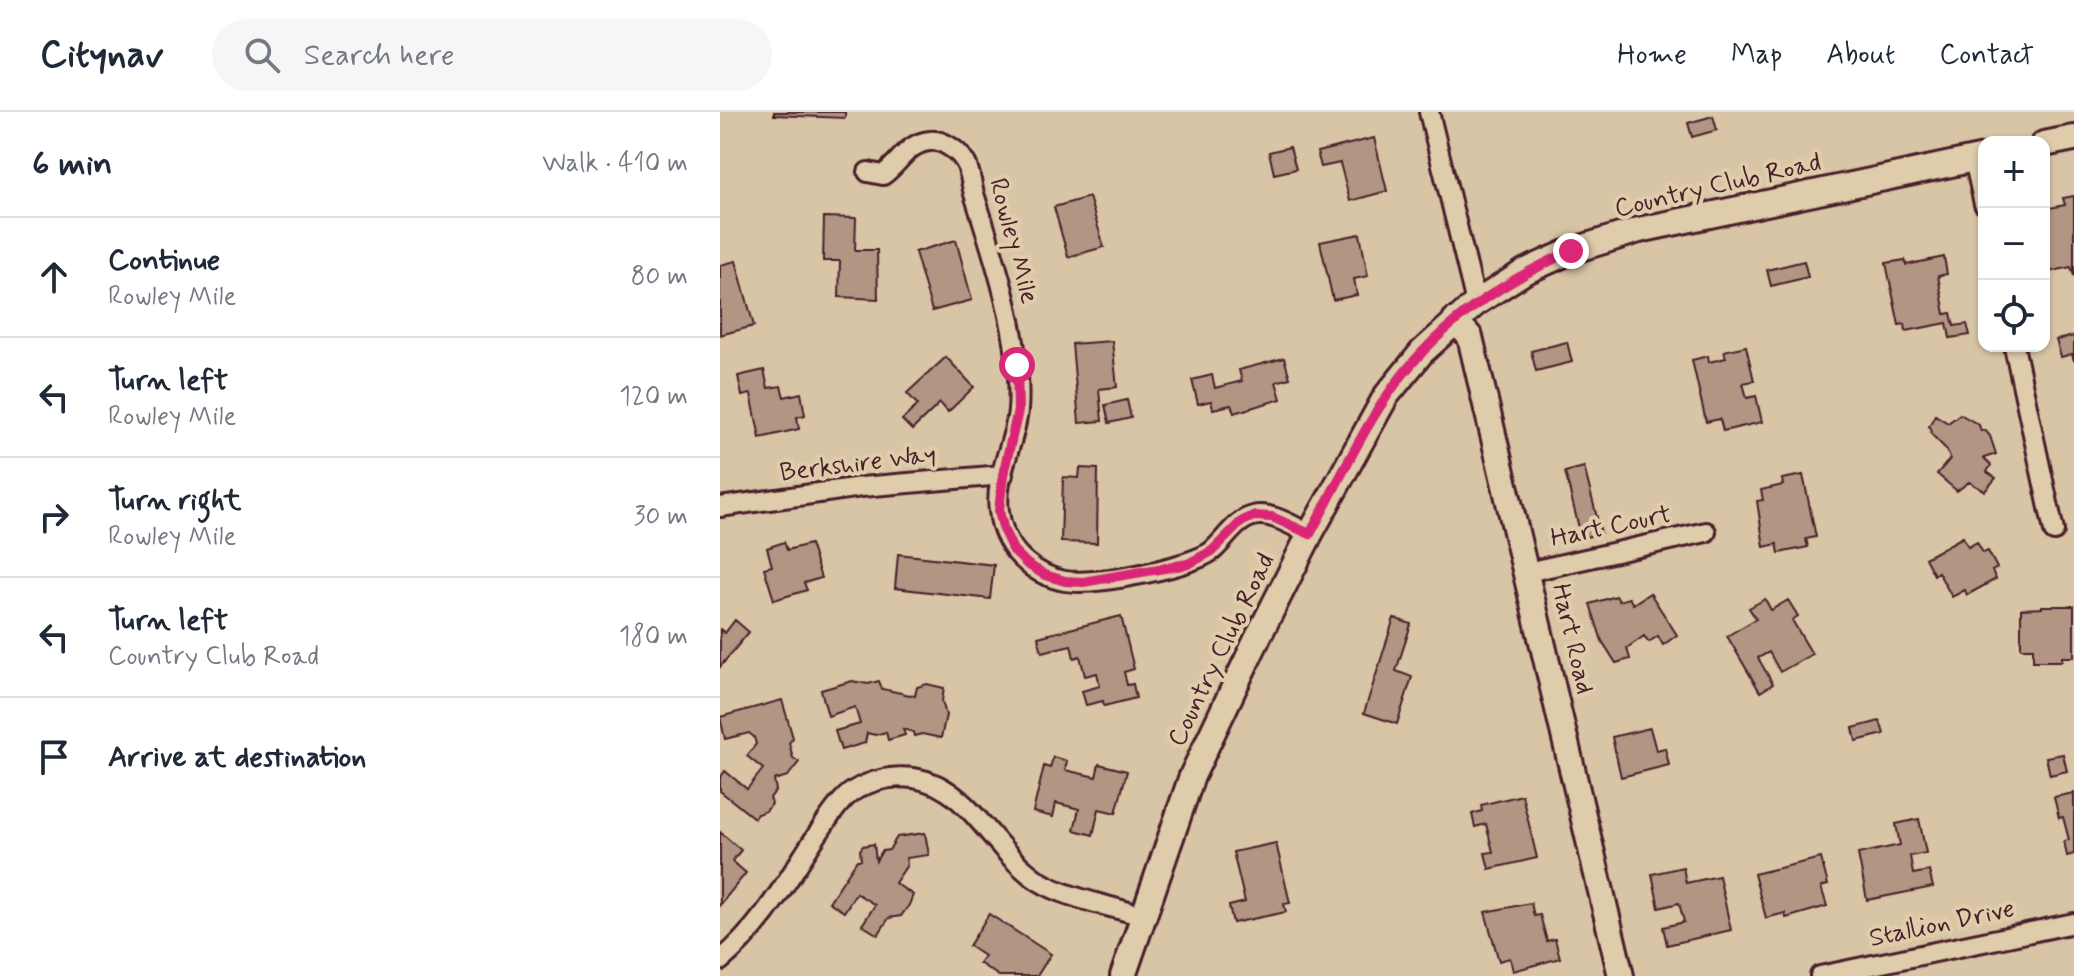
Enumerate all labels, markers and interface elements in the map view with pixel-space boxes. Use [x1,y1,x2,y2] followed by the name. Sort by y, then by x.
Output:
[212,19,772,91] search box
[40,31,164,80] text: Citynav
[240,33,284,77] icon: search
[304,36,455,75] text: Search here
[1617,37,1687,74] text: Home
[1731,37,1782,74] text: Map
[1826,37,1895,74] text: About
[1939,37,2034,74] text: Contact
[1978,136,2050,352] map controls
[1978,136,2050,208] button: +
[32,142,112,187] text: 6 min
[1611,146,1825,226] street label: Country Club Road
[542,147,688,181] text: Walk · 410 m
[980,175,1046,308] street label: Rowley Mile
[1978,208,2050,280] button: −
[1553,233,1589,269] route end
[108,241,220,280] text: Continue
[32,255,76,299] icon: ahead
[631,260,688,294] text: 80 m
[108,280,236,314] text: Rowley Mile
[1978,280,2050,352] button: locate
[999,347,1035,383] route start
[108,361,228,400] text: Turn left
[32,375,76,419] icon: left
[619,380,688,414] text: 120 m
[108,400,236,434] text: Rowley Mile
[778,438,938,490] street label: Berkshire Way
[108,481,241,520] text: Turn right
[32,495,76,539] icon: right
[1547,498,1675,556] street label: Hart Court
[634,500,688,534] text: 30 m
[108,520,236,554] text: Rowley Mile
[1160,548,1284,752] street label: Country Club Road
[1543,580,1601,698] street label: Hart Road
[108,601,228,640] text: Turn left
[32,615,76,659] icon: left
[619,620,688,654] text: 180 m
[108,640,319,674] text: Country Club Road
[32,735,76,779] icon: arrive
[108,738,366,777] text: Arrive at destination
[1866,892,2018,956] street label: Stallion Drive

